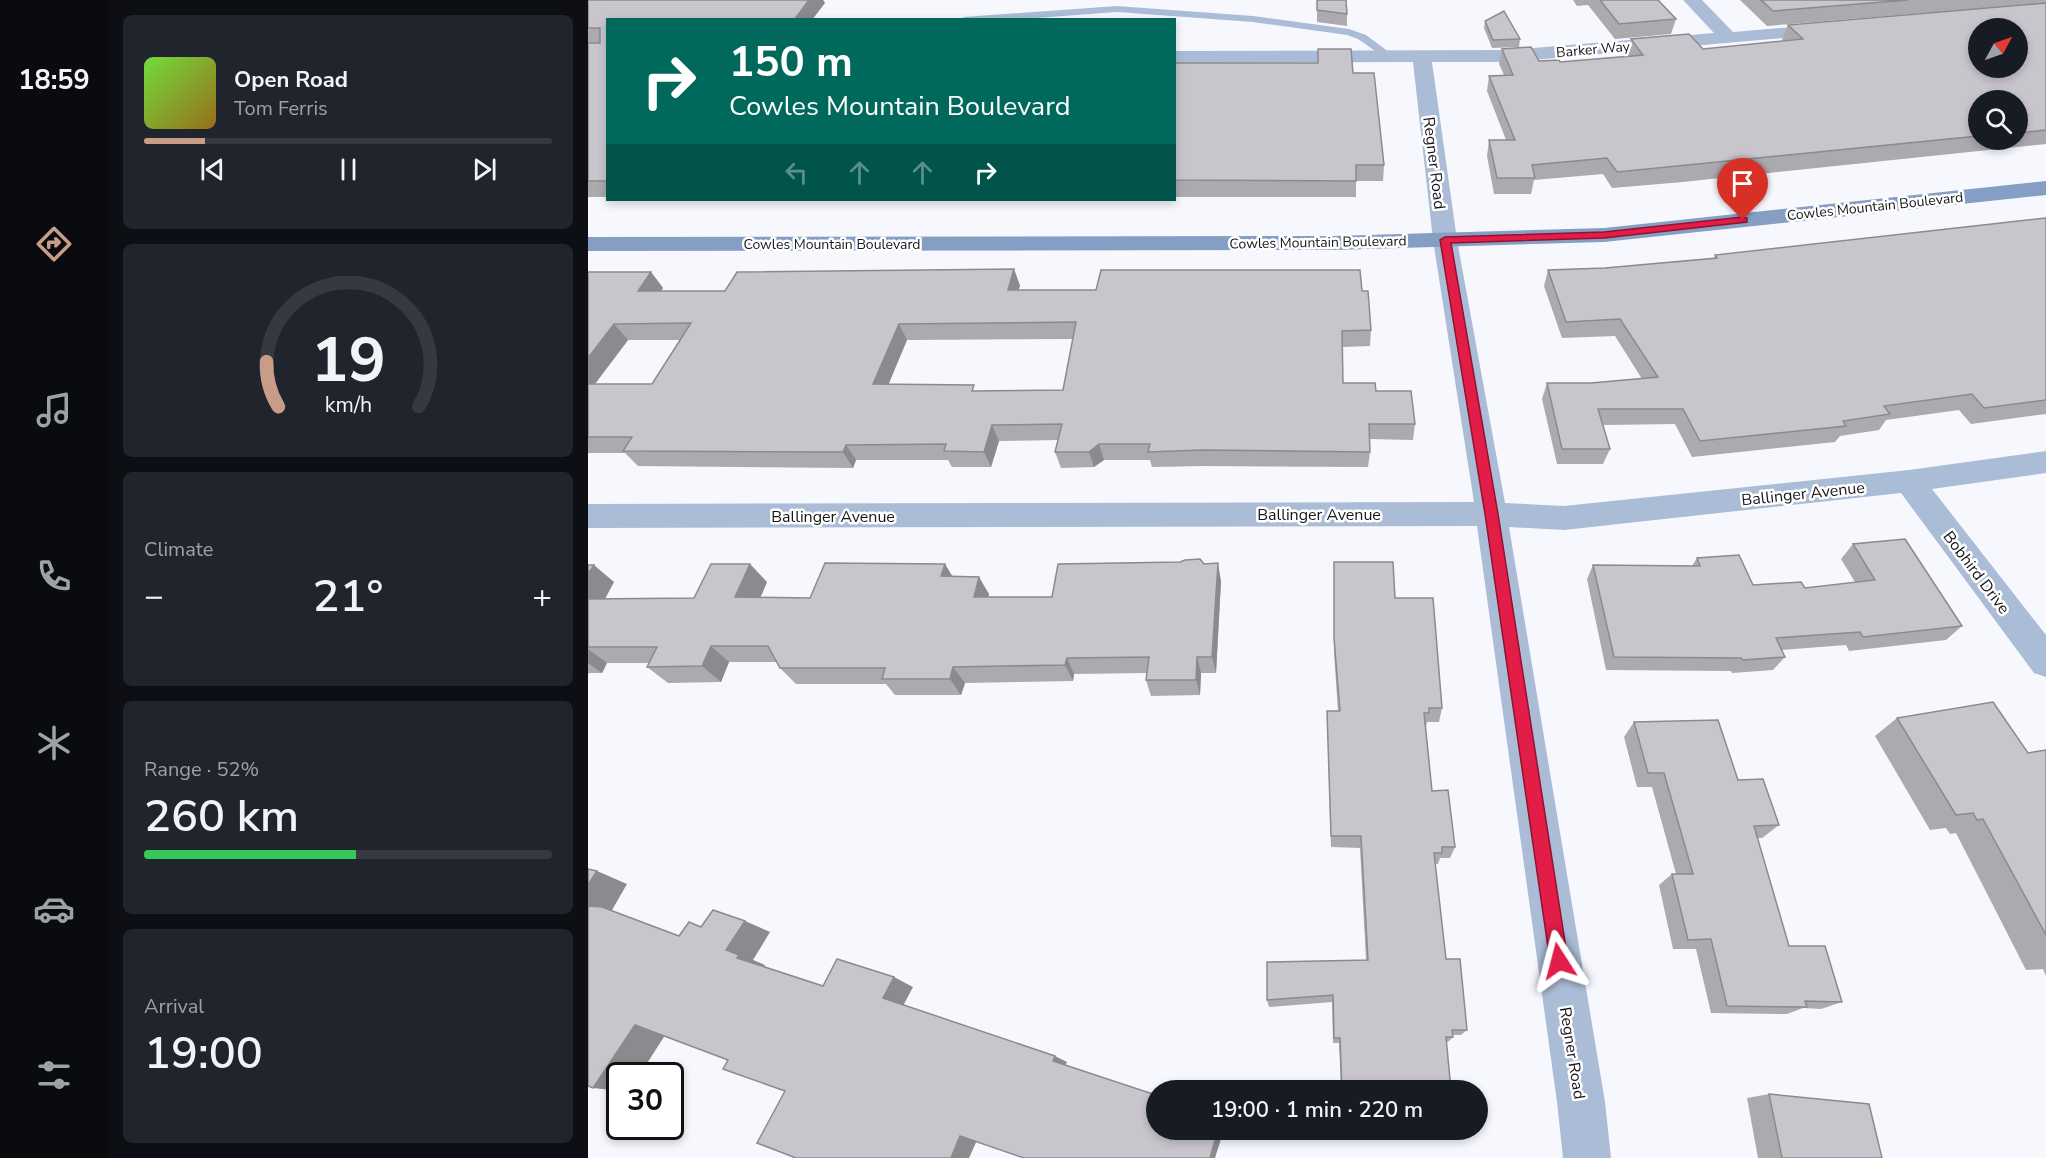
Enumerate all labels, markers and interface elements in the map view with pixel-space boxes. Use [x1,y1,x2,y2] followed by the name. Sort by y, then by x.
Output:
[1968,18,2028,78] north arrow
[1968,18,2028,150] map controls
[729,34,853,91] text: 150 m
[1555,37,1631,62] street label: Barker Way
[630,42,708,120] icon: right
[18,62,90,99] text: 18:59
[234,65,348,95] text: Open Road
[729,88,1070,125] text: Cowles Mountain Boulevard
[1968,90,2028,150] button: search
[234,95,328,122] text: Tom Ferris
[1417,116,1451,211] street label: Regner Road
[196,153,229,186] icon: previous
[332,153,365,186] icon: pause
[468,153,501,186] icon: next
[780,156,813,189] icon: left
[843,156,876,189] icon: ahead
[906,156,939,189] icon: ahead
[969,156,1002,189] icon: right
[1717,158,1768,220] pin
[1726,167,1759,200] icon: arrive
[1786,188,1964,225] street label: Cowles Mountain Boulevard
[33,223,75,265] icon: directions
[1229,231,1407,254] street label: Cowles Mountain Boulevard
[743,235,921,254] street label: Cowles Mountain Boulevard
[311,319,385,404] text: 19
[33,389,75,431] icon: music
[324,391,372,421] text: km/h
[1740,477,1866,511] street label: Ballinger Avenue
[1257,504,1381,526] street label: Ballinger Avenue
[771,506,895,528] street label: Ballinger Avenue
[1938,527,2015,619] street label: Bobhird Drive
[144,536,213,563] text: Climate
[33,555,75,597] icon: phone
[313,566,383,627] text: 21°
[144,574,164,619] text: −
[532,574,552,619] text: +
[33,722,75,764] icon: climate
[144,756,259,783] text: Range · 52%
[144,786,299,847] text: 260 km
[33,888,75,930] icon: car
[1527,929,1591,993] position arrow
[144,993,204,1020] text: Arrival
[1554,1005,1590,1101] street label: Regner Road
[144,1023,263,1084] text: 19:00
[33,1054,75,1096] icon: filters
[606,1062,684,1140] speed limit sign: 30
[1211,1095,1423,1125] text: 19:00 · 1 min · 220 m

